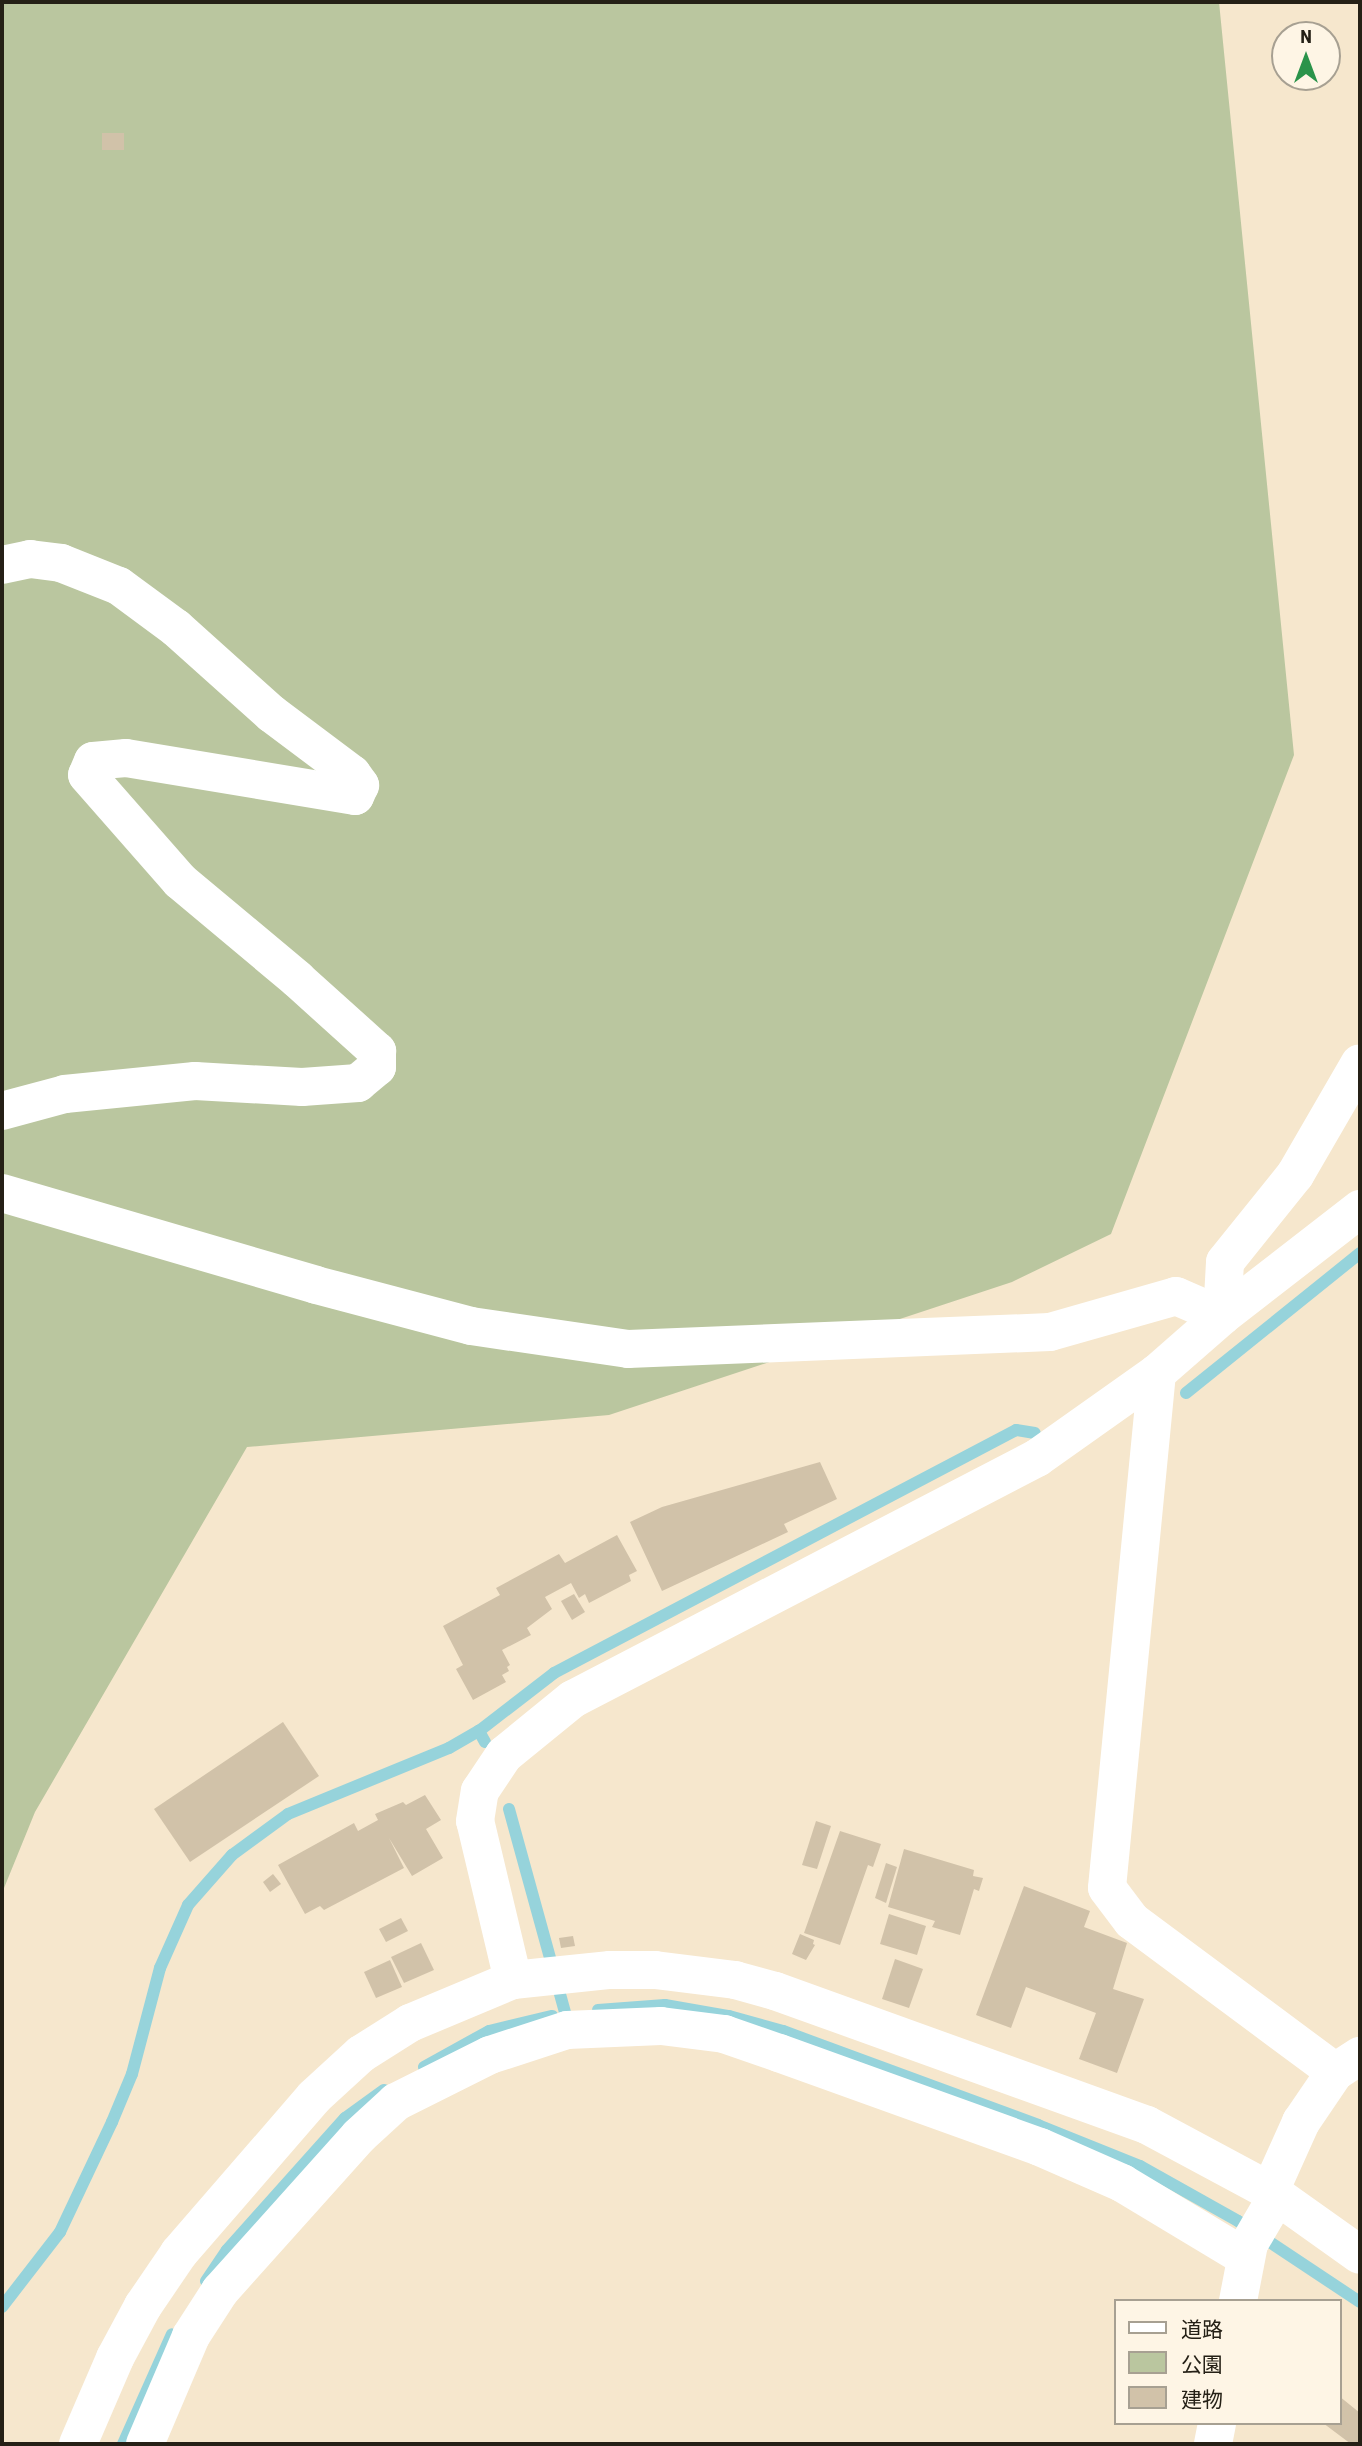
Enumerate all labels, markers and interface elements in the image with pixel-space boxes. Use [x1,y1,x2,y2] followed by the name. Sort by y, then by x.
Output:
[1271,21,1341,91] north arrow
[1300,25,1312,48] text: N
[1114,2299,1341,2425] legend
[1181,2318,1223,2342] text: 道路
[1181,2353,1223,2377] text: 公園
[1181,2388,1223,2412] text: 建物

